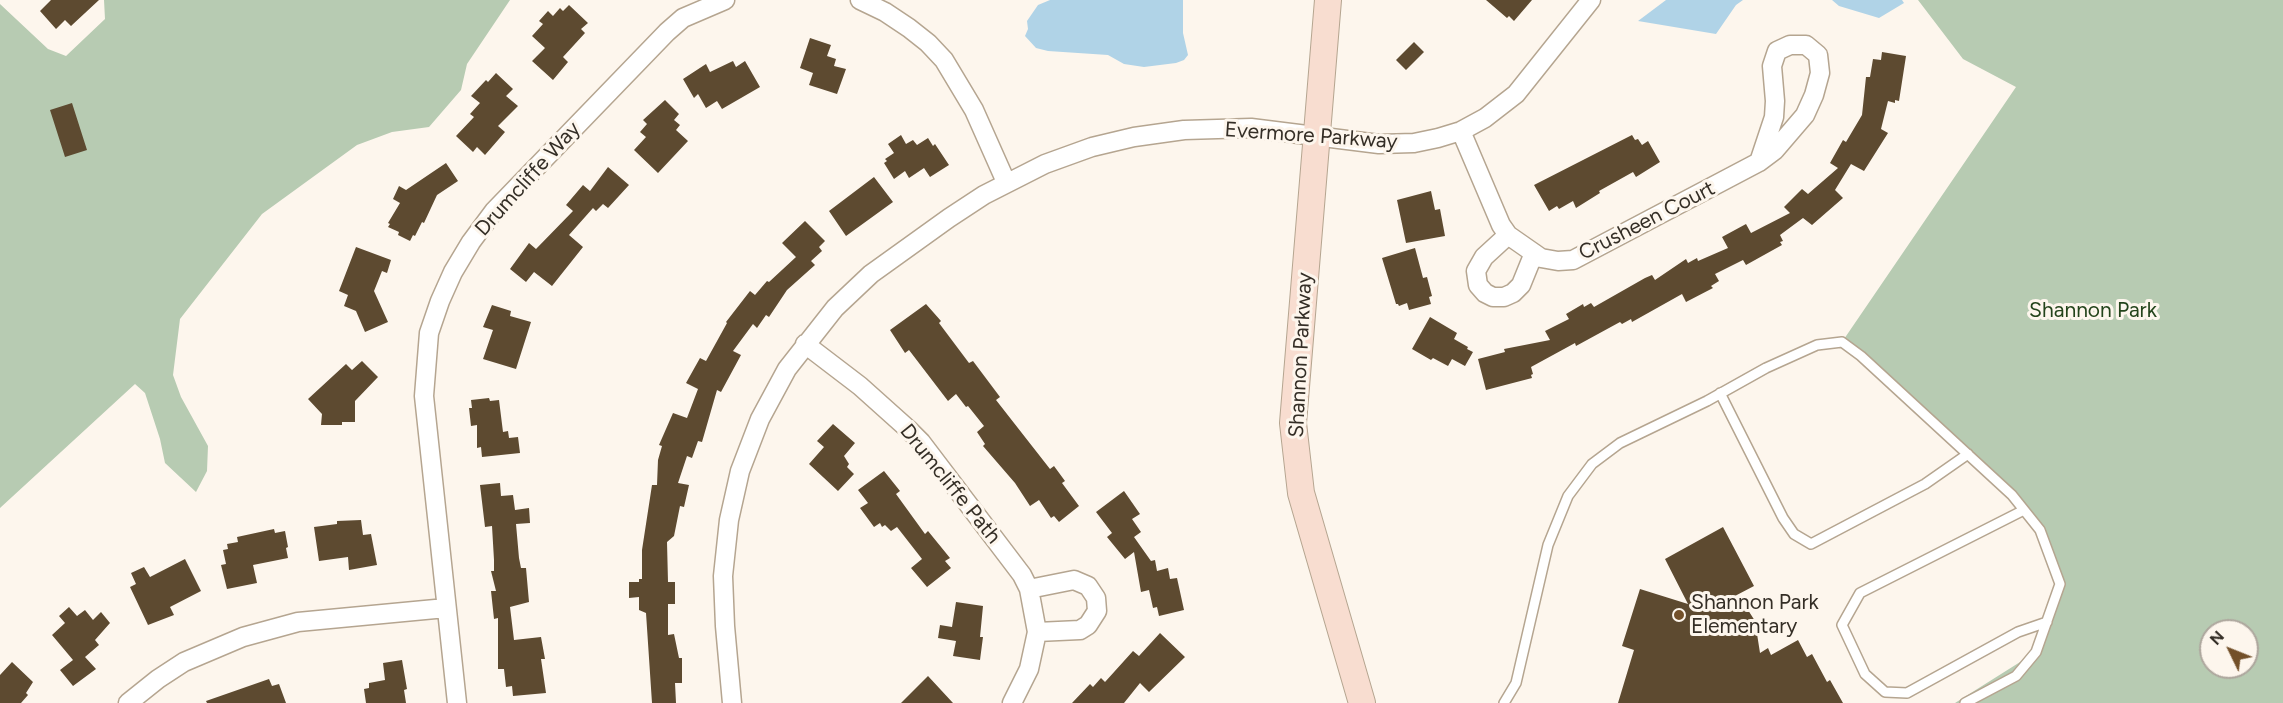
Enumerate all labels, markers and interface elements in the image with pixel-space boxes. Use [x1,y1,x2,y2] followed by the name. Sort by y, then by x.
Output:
[470,117,586,241] street label: Drumcliffe Way
[1224,117,1398,155] street label: Evermore Parkway
[1575,176,1719,266] street label: Crusheen Court
[1284,272,1318,438] street label: Shannon Parkway
[2029,298,2157,324] park label: Shannon Park
[894,419,1006,549] street label: Drumcliffe Path
[1691,590,1819,640] place label: Shannon Park Elementary
[1672,608,1686,622] marker: Shannon Park Elementary
[2199,619,2259,679] north arrow
[2206,627,2228,649] text: N

